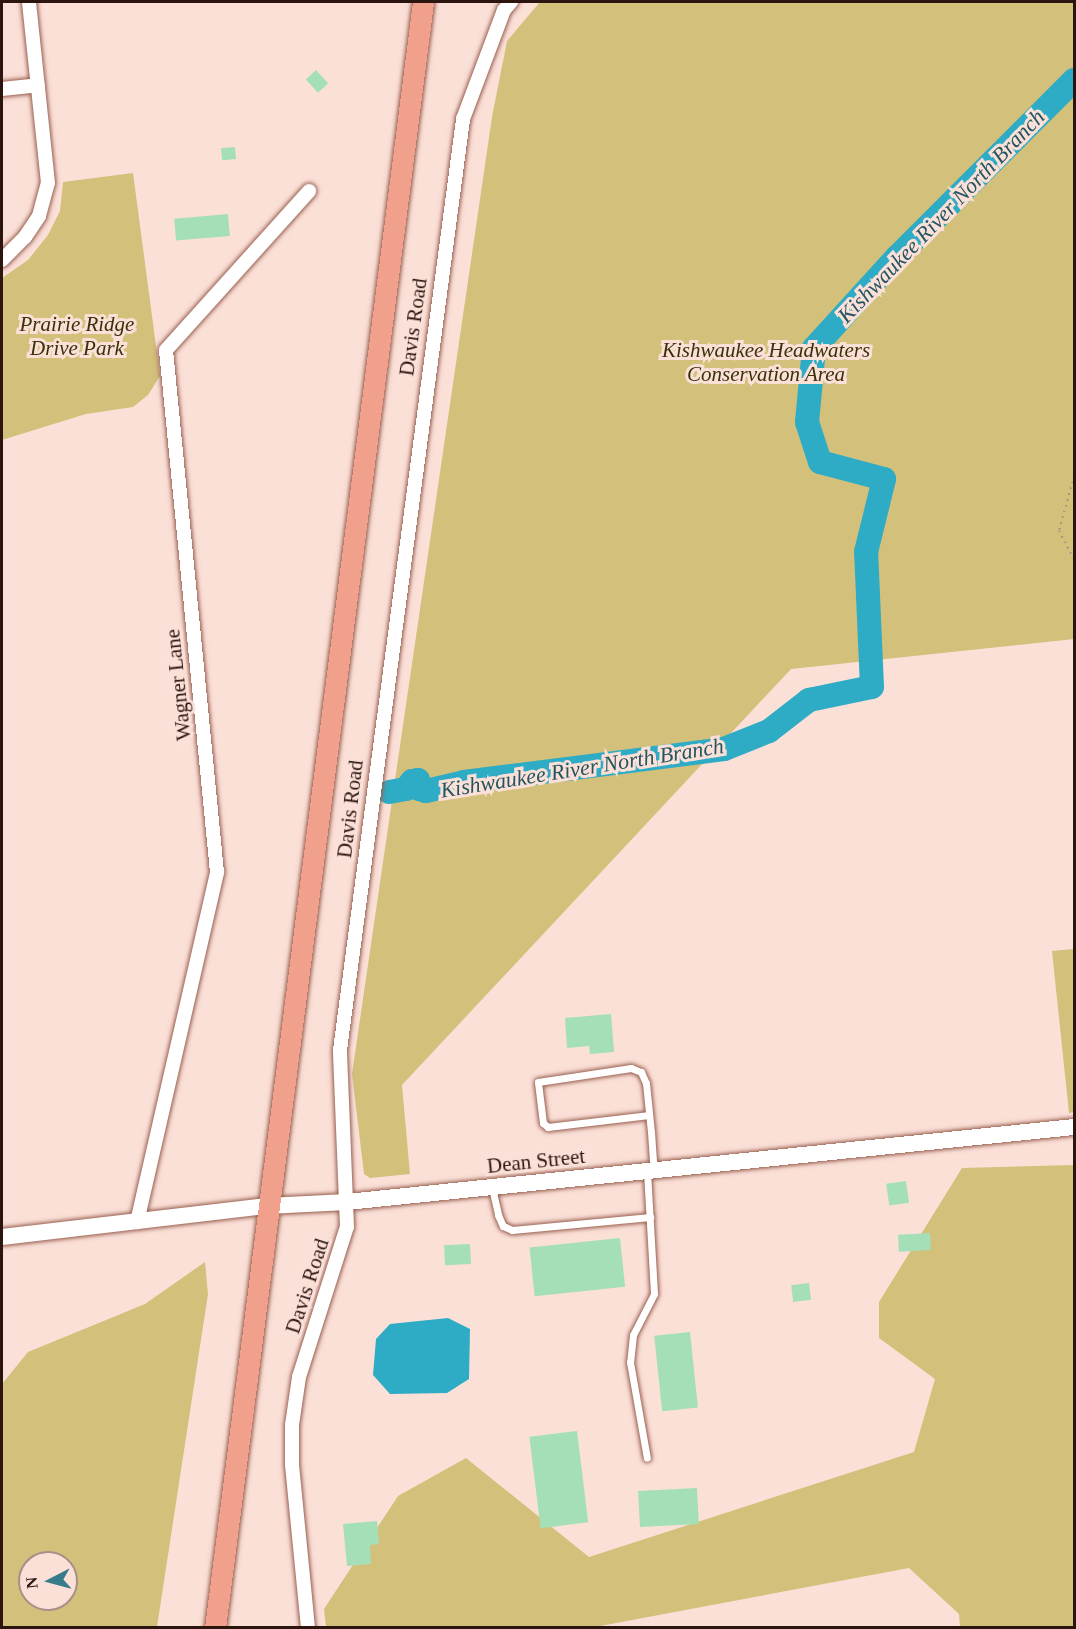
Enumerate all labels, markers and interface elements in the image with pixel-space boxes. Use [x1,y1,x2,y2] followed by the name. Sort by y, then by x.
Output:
[832,104,1050,328] water label: Kishwaukee River North Branch
[394,276,432,378] street label: Davis Road
[20,311,134,361] park label: Prairie Ridge Drive Park
[662,337,870,387] park label: Kishwaukee Headwaters Conservation Area
[160,628,196,742] street label: Wagner Lane
[438,733,726,803] water label: Kishwaukee River North Branch
[331,759,369,859] street label: Davis Road
[486,1143,586,1179] street label: Dean Street
[280,1235,334,1337] street label: Davis Road
[18,1551,78,1611] north arrow
[23,1576,41,1589] text: N

